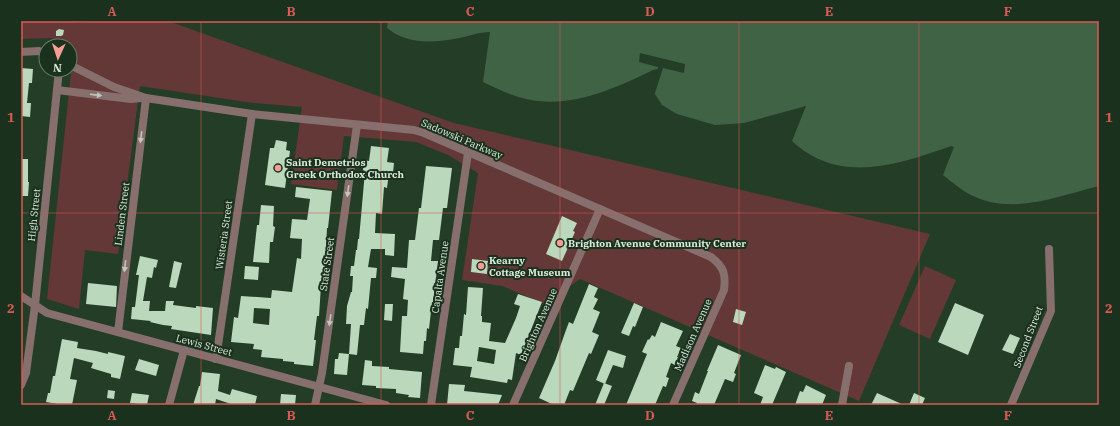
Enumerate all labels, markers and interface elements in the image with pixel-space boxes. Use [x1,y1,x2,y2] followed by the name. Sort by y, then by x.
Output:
[107,3,117,20] text: A
[286,3,296,20] text: B
[466,3,475,20] text: C
[645,3,655,20] text: D
[825,3,833,20] text: E
[1004,3,1012,20] text: F
[38,38,78,78] north arrow
[52,61,62,75] text: N
[90,91,102,98] one-way arrow
[7,109,15,126] text: 1
[1105,109,1113,126] text: 1
[419,116,505,162] street label: Sadowski Parkway
[138,131,144,143] one-way arrow
[286,156,404,181] place label: Saint Demetrios Greek Orthodox Church
[273,163,283,173] marker: Saint Demetrios Greek Orthodox Church
[112,181,132,246] street label: Linden Street
[345,185,351,197] one-way arrow
[25,187,43,242] street label: High Street
[213,199,235,270] street label: Wisteria Street
[317,236,337,292] street label: State Street
[568,237,746,250] place label: Brighton Avenue Community Center
[555,238,565,248] marker: Brighton Avenue Community Center
[428,240,452,314] street label: Capalta Avenue
[489,254,571,279] place label: Kearny Cottage Museum
[122,260,129,272] one-way arrow
[476,261,486,271] marker: Kearny Cottage Museum
[516,286,560,364] street label: Brighton Avenue
[671,297,715,373] street label: Madison Avenue
[7,300,15,317] text: 2
[1105,300,1113,317] text: 2
[1010,304,1046,370] street label: Second Street
[327,314,333,326] one-way arrow
[175,331,234,359] street label: Lewis Street
[107,407,117,424] text: A
[286,407,296,424] text: B
[466,407,475,424] text: C
[645,407,655,424] text: D
[825,407,833,424] text: E
[1004,407,1012,424] text: F

